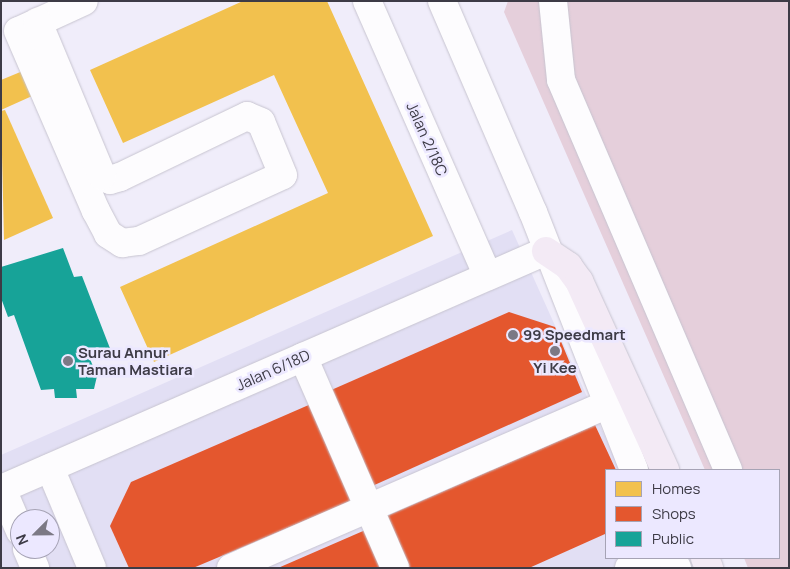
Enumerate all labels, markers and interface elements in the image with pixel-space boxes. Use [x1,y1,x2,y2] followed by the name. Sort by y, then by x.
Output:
[403,99,451,179] street label: Jalan 2/18C
[523,326,626,344] place label: 99 Speedmart
[507,329,519,341] marker: 99 Speedmart
[78,343,193,378] place label: Surau Annur Taman Mastiara
[549,345,561,357] marker: Yi Kee
[233,346,313,394] street label: Jalan 6/18D
[62,355,74,367] marker: Surau Annur Taman Mastiara
[533,359,577,377] place label: Yi Kee
[605,469,780,559] legend
[652,478,700,499] text: Homes
[652,503,696,524] text: Shops
[10,509,60,559] north arrow
[652,528,694,549] text: Public
[11,531,32,548] text: N

